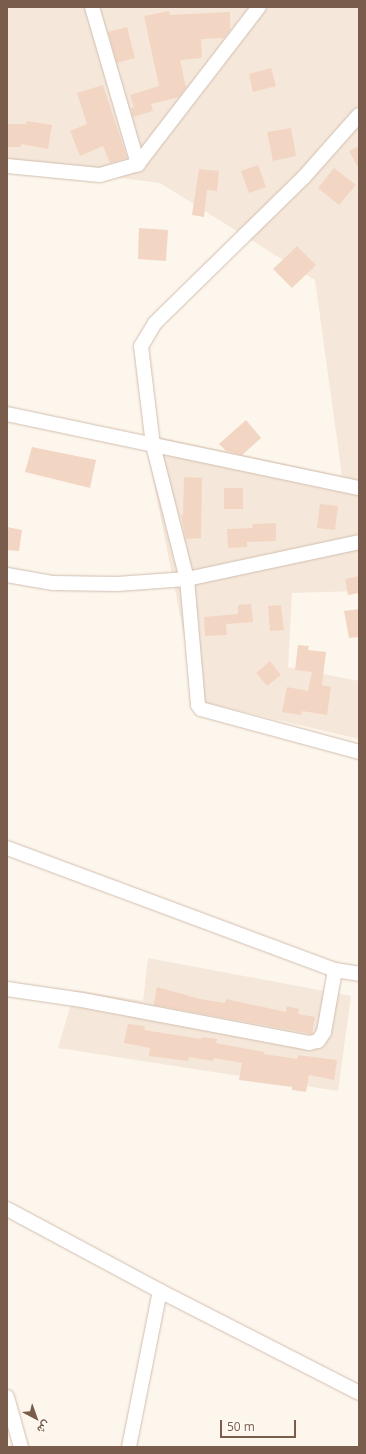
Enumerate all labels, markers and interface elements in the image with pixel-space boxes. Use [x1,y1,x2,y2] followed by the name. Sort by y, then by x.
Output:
[16,1398,56,1438] north arrow
[222,1412,298,1438] scale bar
[34,1417,54,1437] text: ش
[227,1418,255,1435] text: 50 m

